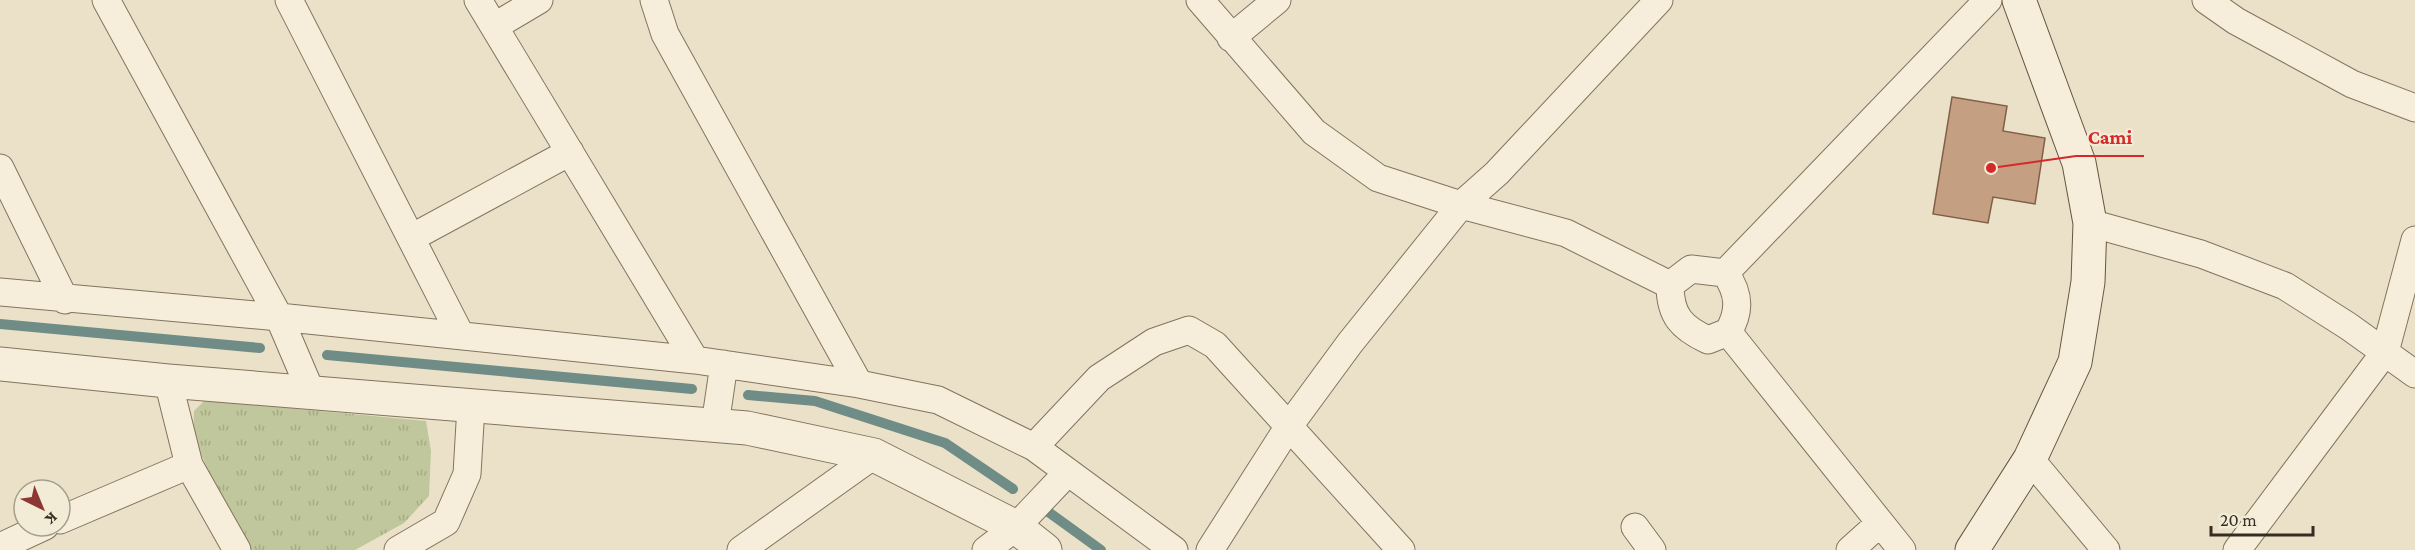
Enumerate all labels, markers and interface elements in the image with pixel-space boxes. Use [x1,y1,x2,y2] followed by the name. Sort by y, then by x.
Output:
[2076,118,2144,156] callout: Cami
[2088,126,2132,148] text: Cami
[12,478,72,538] north arrow
[2211,499,2313,537] scale bar
[42,509,61,529] text: K
[2220,510,2257,530] text: 20 m

